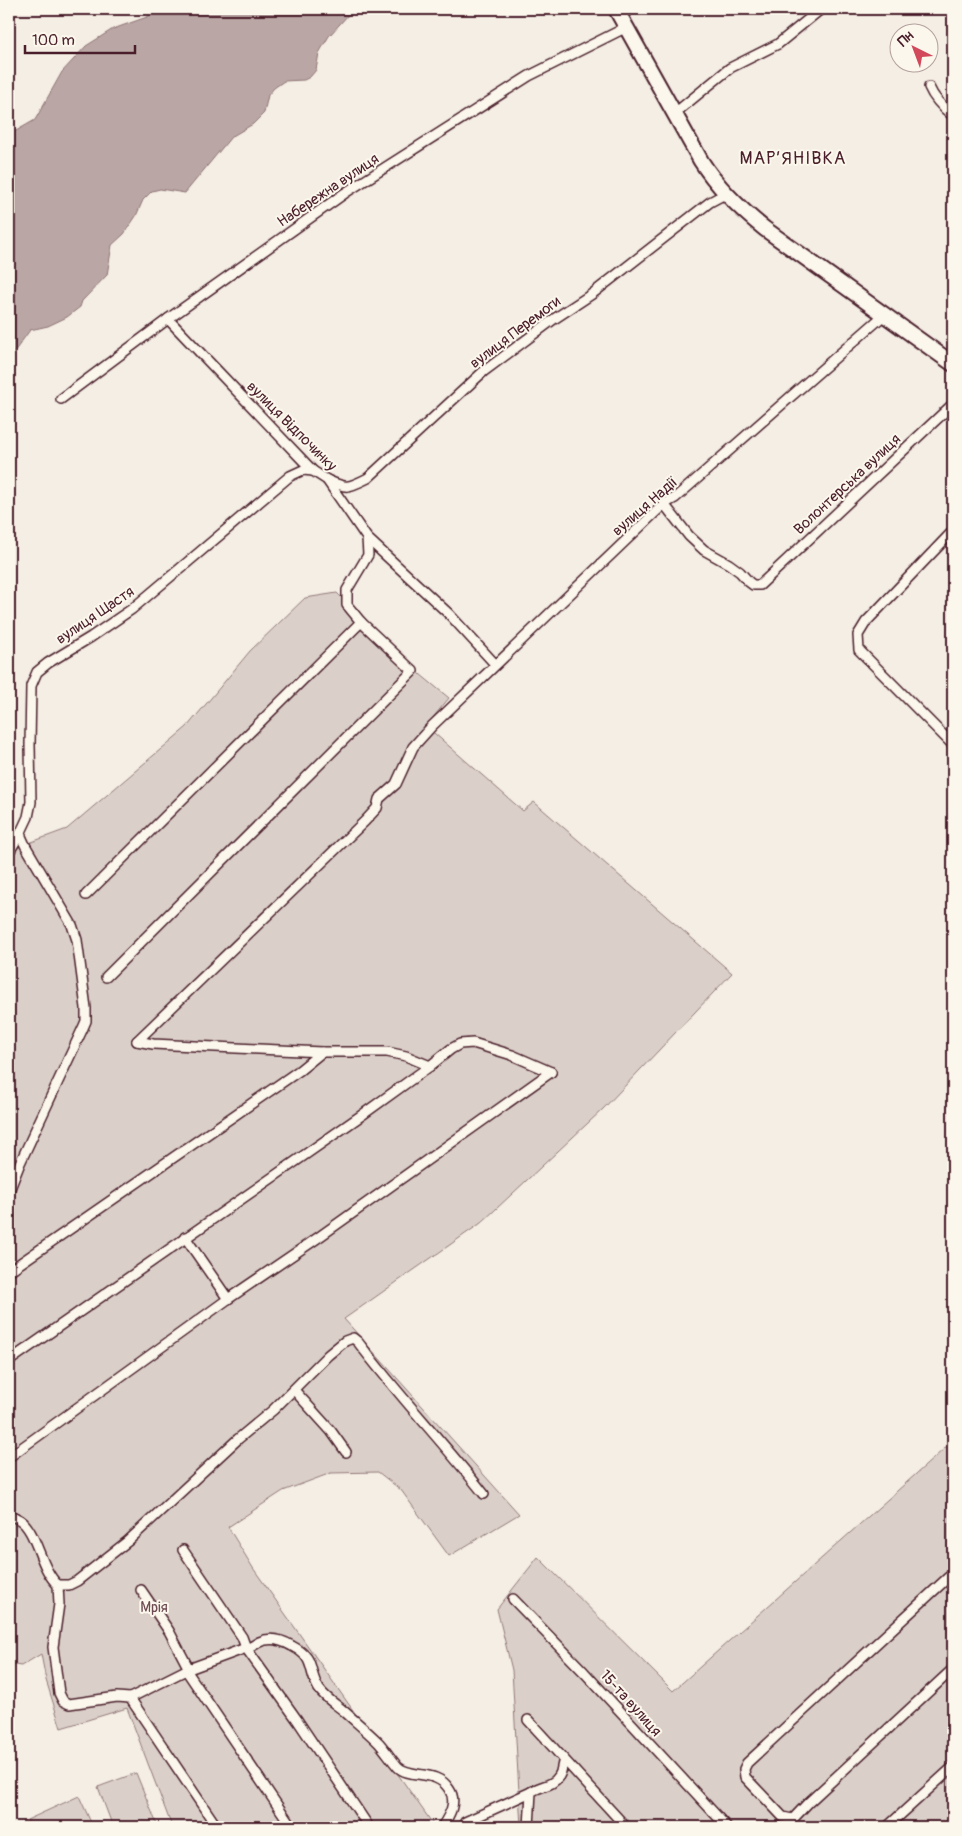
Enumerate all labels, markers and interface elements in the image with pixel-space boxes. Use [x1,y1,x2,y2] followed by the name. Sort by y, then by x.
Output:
[25,22,135,54] scale bar
[890,22,940,72] north arrow
[894,27,917,50] text: Пн
[32,31,75,50] text: 100 m
[740,147,846,170] district label: МАР’ЯНІВКА
[274,149,383,231] street label: Набережна вулиця
[466,292,565,373] street label: вулиця Перемоги
[243,377,341,476] street label: вулиця Відпочинку
[790,430,905,539] street label: Волонтерська вулиця
[608,473,682,540] street label: вулиця Надії
[53,582,138,649] street label: вулиця Щастя
[140,1598,168,1617] park label: Мрія
[596,1666,665,1741] street label: 15-та вулиця

